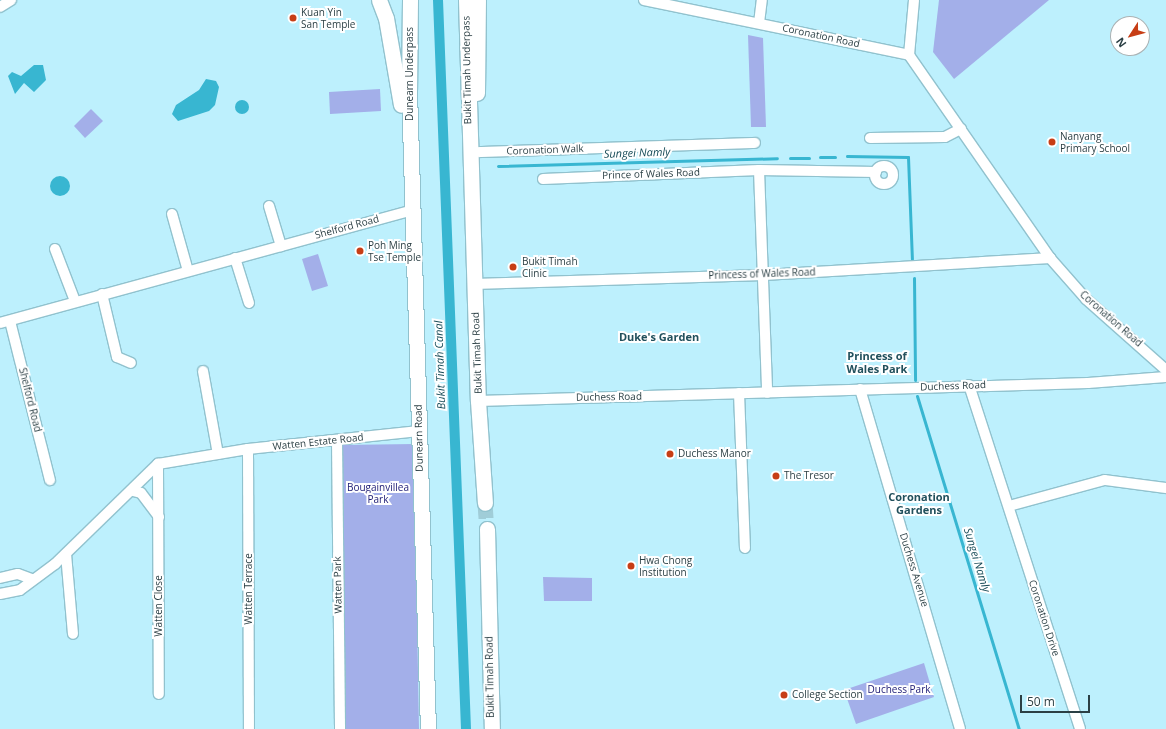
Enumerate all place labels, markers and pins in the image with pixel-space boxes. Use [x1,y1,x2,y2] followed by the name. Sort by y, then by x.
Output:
[301,6,355,30] place label: Kuan Yin San Temple
[288,13,298,23] marker: Kuan Yin San Temple
[1060,130,1130,154] place label: Nanyang Primary School
[1047,137,1057,147] marker: Nanyang Primary School
[368,239,421,262] place label: Poh Ming Tse Temple
[355,246,365,256] marker: Poh Ming Tse Temple
[522,255,578,278] place label: Bukit Timah Clinic
[507,261,519,273] marker: Bukit Timah Clinic
[678,448,751,460] place label: Duchess Manor
[665,449,675,459] marker: Duchess Manor
[784,470,834,482] place label: The Tresor
[771,471,781,481] marker: The Tresor
[639,554,692,578] place label: Hwa Chong Institution
[626,561,636,571] marker: Hwa Chong Institution
[792,689,863,701] place label: College Section
[779,690,789,700] marker: College Section

